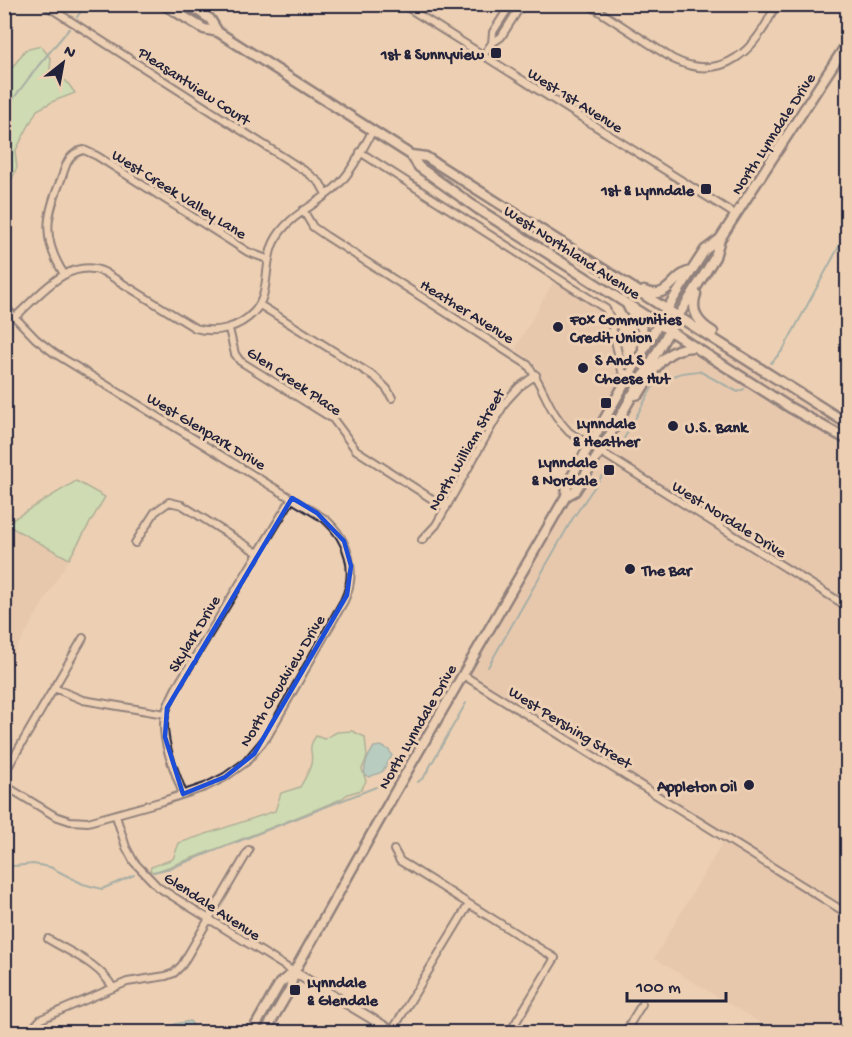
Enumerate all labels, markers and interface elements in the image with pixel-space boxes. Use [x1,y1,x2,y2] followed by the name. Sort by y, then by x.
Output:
[33,33,93,93] north arrow
[60,42,79,64] text: N
[133,44,254,132] street label: Pleasantview Court
[489,46,503,60] marker: 1st & Sunnyview
[380,47,485,66] place label: 1st & Sunnyview
[523,65,626,139] street label: West 1st Avenue
[729,70,822,199] street label: North Lynndale Drive
[107,147,250,246] street label: West Creek Valley Lane
[699,182,713,196] marker: 1st & Lynndale
[600,183,695,202] place label: 1st & Lynndale
[499,203,644,306] street label: West Northland Avenue
[416,276,517,350] street label: Heather Avenue
[569,312,682,349] place label: Fox Communities Credit Union
[551,320,565,334] marker: Fox Communities Credit Union
[242,344,345,422] street label: Glen Creek Place
[594,353,671,390] place label: S And S Cheese Hut
[576,361,590,375] marker: S And S Cheese Hut
[425,385,511,515] street label: North William Street
[142,390,269,476] street label: West Glenpark Drive
[599,396,613,410] marker: Lynndale & Heather
[573,416,642,453] place label: Lynndale & Heather
[666,419,680,433] marker: U.S. Bank
[685,420,749,439] place label: U.S. Bank
[531,455,598,492] place label: Lynndale & Nordale
[602,463,616,477] marker: Lynndale & Nordale
[667,478,789,564] street label: West Nordale Drive
[623,562,637,576] marker: The Bar
[640,563,694,582] place label: The Bar
[166,592,227,677] street label: Skylark Drive
[237,612,331,751] street label: North Cloudview Drive
[376,661,463,794] street label: North Lynndale Drive
[504,683,636,775] street label: West Pershing Street
[742,778,756,792] marker: Appleton Oil
[656,779,737,798] place label: Appleton Oil
[159,870,264,947] street label: Glendale Avenue
[627,965,726,1003] scale bar
[307,975,378,1012] place label: Lynndale & Glendale
[635,978,681,999] text: 100 m
[288,983,302,997] marker: Lynndale & Glendale

